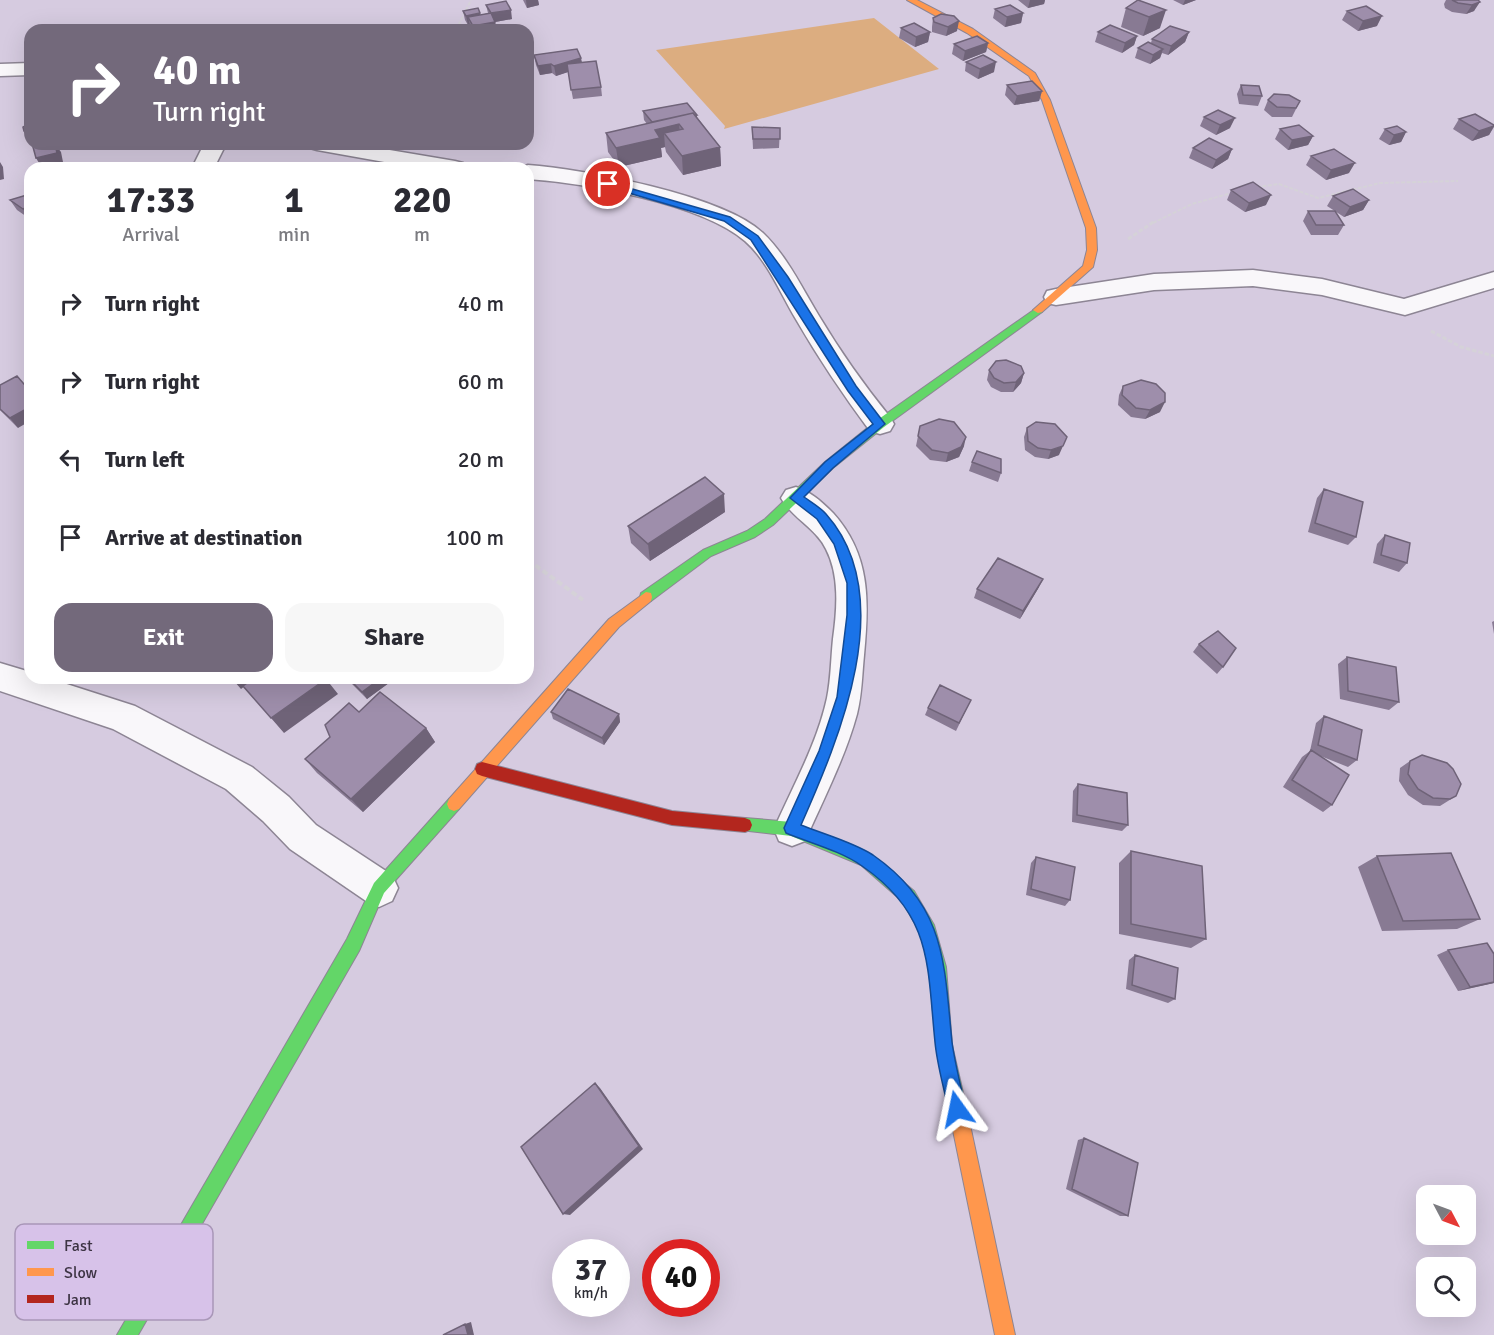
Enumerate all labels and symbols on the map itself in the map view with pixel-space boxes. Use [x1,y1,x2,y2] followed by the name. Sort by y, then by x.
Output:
[582,158,633,209] pin
[925,1077,989,1141] position arrow
[1416,1185,1476,1245] north arrow
[15,1224,213,1320] legend
[64,1236,93,1256] text: Fast
[642,1239,720,1317] speed limit sign: 40
[64,1263,98,1283] text: Slow
[64,1290,92,1310] text: Jam

